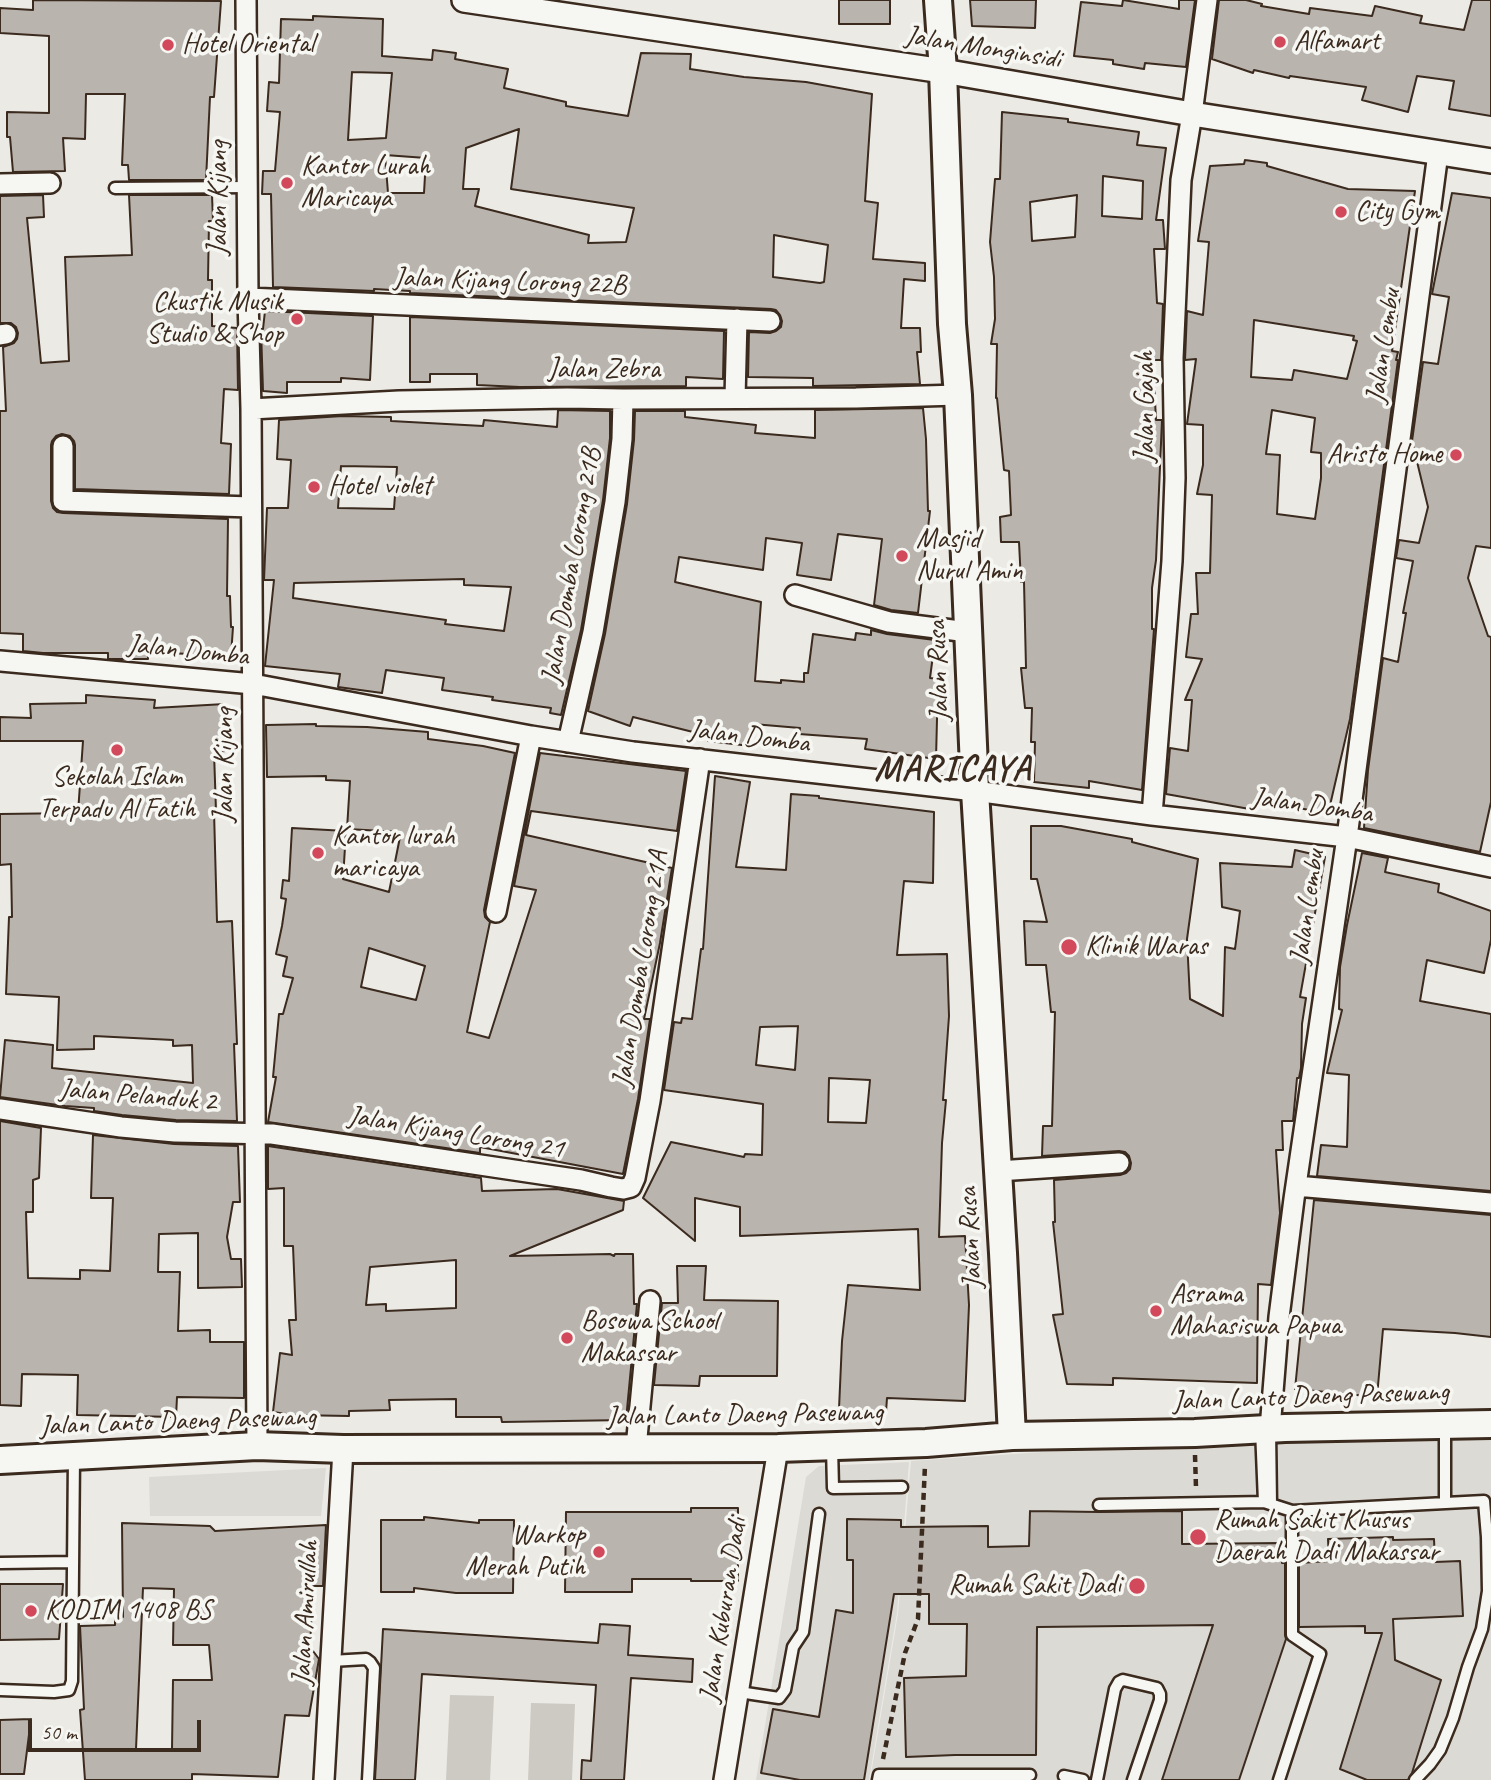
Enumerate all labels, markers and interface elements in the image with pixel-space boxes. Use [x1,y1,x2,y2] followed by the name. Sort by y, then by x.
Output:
[903,19,1063,77] street label: Jalan Monginsidi
[1294,25,1379,59] place label: Alfamart
[182,28,314,62] place label: Hotel Oriental
[1272,34,1288,50] marker: Alfamart
[160,37,176,53] marker: Hotel Oriental
[202,141,236,255] street label: Jalan Kijang
[301,150,430,216] place label: Kantor Lurah Maricaya
[279,175,295,191] marker: Kantor Lurah Maricaya
[1355,195,1439,229] place label: City Gym
[1333,204,1349,220] marker: City Gym
[393,261,627,303] street label: Jalan Kijang Lorong 22B
[146,286,283,352] place label: Ckustik Musik Studio & Shop
[1359,287,1409,405] street label: Jalan Lembu
[289,311,305,327] marker: Ckustik Musik Studio & Shop
[1129,351,1163,463] street label: Jalan Gajah
[548,353,660,387] street label: Jalan Zebra
[1327,438,1442,472] place label: Aristo Home
[535,445,609,687] street label: Jalan Domba Lorong 21B
[1448,447,1464,463] marker: Aristo Home
[328,470,431,504] place label: Hotel violet
[306,479,322,495] marker: Hotel violet
[916,523,1023,589] place label: Masjid Nurul Amin
[894,548,910,564] marker: Masjid Nurul Amin
[920,620,958,722] street label: Jalan Rusa
[126,628,250,674] street label: Jalan Domba
[208,708,242,822] street label: Jalan Kijang
[687,713,811,761] street label: Jalan Domba
[109,742,125,758] marker: Sekolah Islam Terpadu Al Fatih
[876,750,1030,792] district label: MARICAYA
[39,761,195,827] place label: Sekolah Islam Terpadu Al Fatih
[1250,781,1374,831] street label: Jalan Domba
[332,820,455,886] place label: Kantor lurah maricaya
[310,845,326,861] marker: Kantor lurah maricaya
[1283,848,1333,966] street label: Jalan Lembu
[606,849,676,1089] street label: Jalan Domba Lorong 21A
[1085,930,1207,964] place label: Klinik Waras
[1059,937,1079,957] marker: Klinik Waras
[58,1072,218,1120] street label: Jalan Pelanduk 2
[346,1099,566,1167] street label: Jalan Kijang Lorong 21
[952,1187,990,1289] street label: Jalan Rusa
[1170,1278,1341,1344] place label: Asrama Mahasiswa Papua
[1148,1303,1164,1319] marker: Asrama Mahasiswa Papua
[581,1305,718,1371] place label: Bosowa School Makassar
[559,1330,575,1346] marker: Bosowa School Makassar
[1172,1375,1450,1419] street label: Jalan Lanto Daeng Pasewang
[606,1396,884,1434] street label: Jalan Lanto Daeng Pasewang
[39,1400,317,1444] street label: Jalan Lanto Daeng Pasewang
[1214,1504,1439,1570] place label: Rumah Sakit Khusus Daerah Dadi Makassar
[693,1515,755,1705] street label: Jalan Kuburan Dadi
[465,1519,585,1585] place label: Warkop Merah Putih
[1188,1527,1208,1547] marker: Rumah Sakit Khusus Daerah Dadi Makassar
[285,1540,327,1686] street label: Jalan Amirullah
[591,1544,607,1560] marker: Warkop Merah Putih
[948,1569,1121,1603] place label: Rumah Sakit Dadi
[1127,1576,1147,1596] marker: Rumah Sakit Dadi
[45,1594,212,1628] place label: KODIM 1408 BS
[23,1603,39,1619] marker: KODIM 1408 BS
[32,1706,205,1750] scale bar
[41,1719,77,1745] text: 50 m

